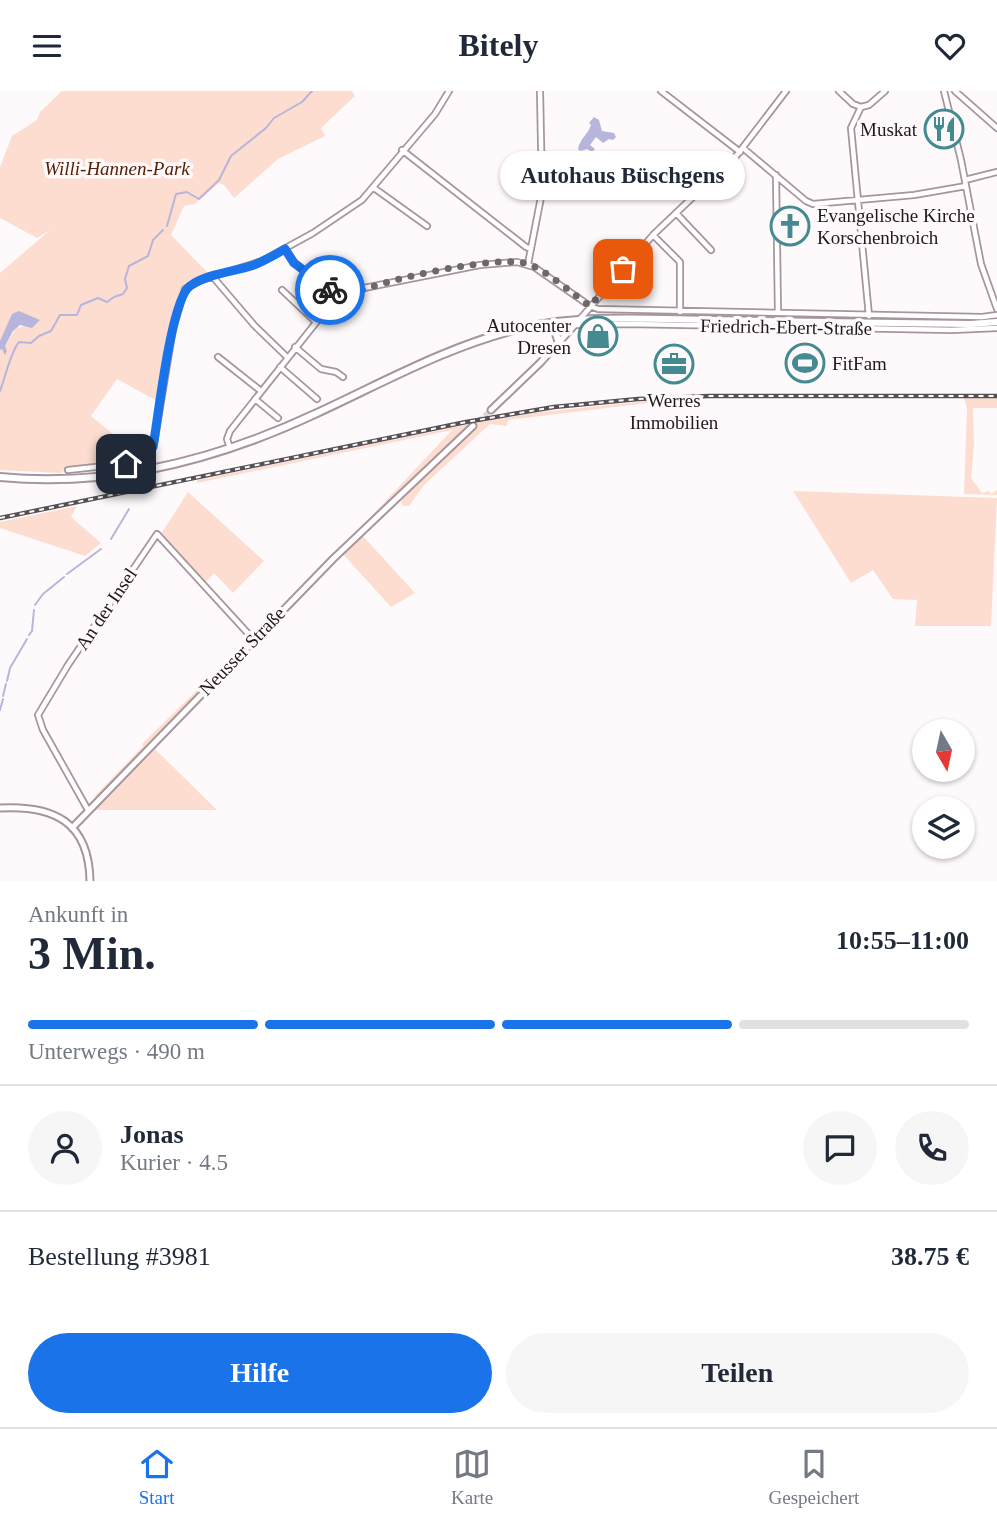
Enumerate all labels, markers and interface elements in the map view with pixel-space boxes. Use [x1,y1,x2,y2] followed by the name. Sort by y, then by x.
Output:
[28,27,66,65] icon: menu
[459,27,538,63] text: Bitely
[931,27,969,65] icon: heart
[923,108,965,150] restaurant icon: Muskat
[860,119,918,140] place label: Muskat
[500,150,746,199] callout: Autohaus Büschgens
[44,158,190,179] park label: Willi-Hannen-Park
[521,163,724,188] text: Autohaus Büschgens
[769,205,811,247] church icon: Evangelische Kirche Korschenbroich
[817,205,975,248] place label: Evangelische Kirche Korschenbroich
[593,239,653,299] pin
[604,250,642,288] icon: bag
[295,255,365,325] courier
[311,271,349,309] icon: bike
[487,315,572,358] place label: Autocenter Dresen
[577,315,619,357] shop icon: Autocenter Dresen
[700,315,872,339] street label: Friedrich-Ebert-Straße
[784,342,826,384] sports icon: FitFam
[653,343,695,385] office icon: Werres Immobilien
[832,353,887,374] place label: FitFam
[630,390,719,433] place label: Werres Immobilien
[96,434,156,494] pin
[107,445,145,483] icon: home
[71,564,141,654] street label: An der Insel
[195,603,289,699] street label: Neusser Straße
[912,719,975,782] north arrow
[912,719,975,859] map controls
[912,796,975,859] button: layers
[28,902,128,927] text: Ankunft in
[836,926,969,955] text: 10:55–11:00
[28,928,156,979] text: 3 Min.
[28,1039,205,1064] text: Unterwegs · 490 m
[28,1111,102,1185] button: person
[803,1111,877,1185] button: chat
[895,1111,969,1185] button: phone
[120,1120,184,1149] text: Jonas
[120,1150,228,1175] text: Kurier · 4.5
[28,1242,211,1271] text: Bestellung #3981
[891,1242,969,1271] text: 38.75 €
[28,1333,492,1413] button: Hilfe
[506,1333,969,1413] button: Teilen
[138,1445,176,1509] tab: Start
[451,1445,493,1509] tab: Karte
[769,1445,859,1509] tab: Gespeichert

